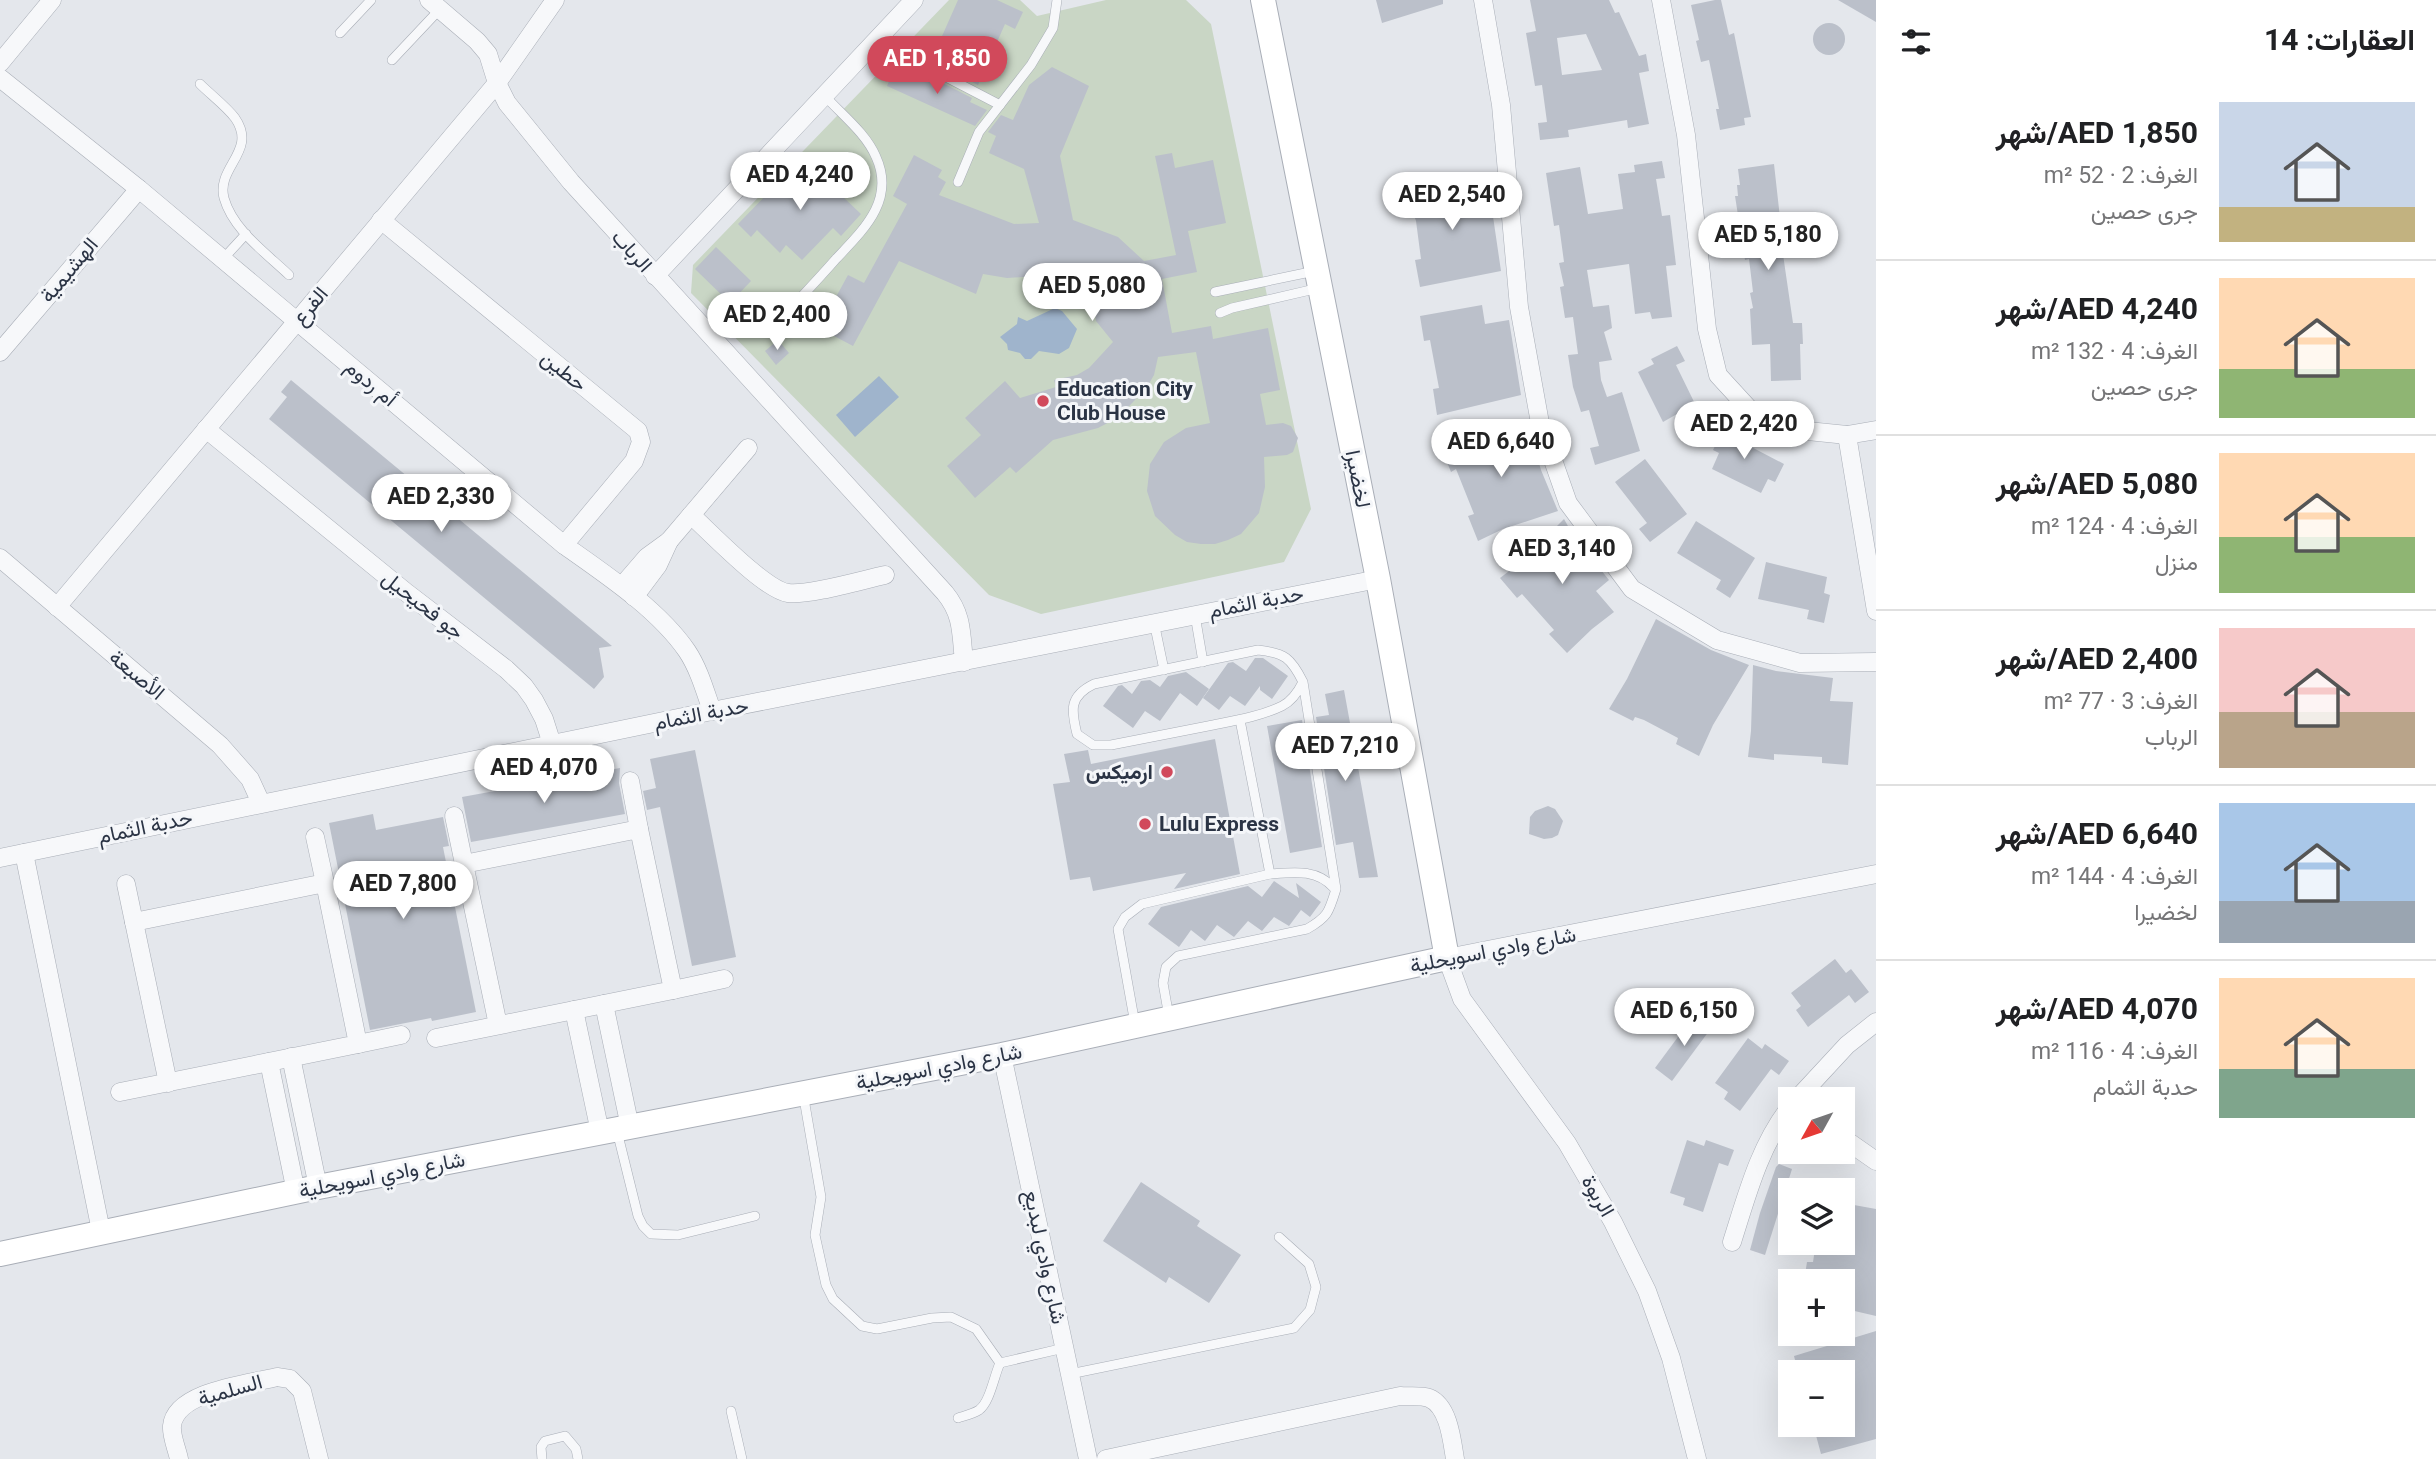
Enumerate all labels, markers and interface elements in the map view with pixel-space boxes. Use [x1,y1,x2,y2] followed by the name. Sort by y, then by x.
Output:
[2264,22,2415,57] text: العقارات: 14
[1897,23,1935,61] icon: filters
[857,36,1017,96] pin: AED 1,850
[883,45,991,72] text: AED 1,850
[1996,115,2198,150] text: AED 1,850/شهر
[2275,130,2359,214] icon: home
[720,152,880,212] pin: AED 4,240
[746,161,854,188] text: AED 4,240
[2044,162,2198,189] text: الغرف: 2 · 52 m²
[1372,173,1532,232] pin: AED 2,540
[1398,181,1506,208] text: AED 2,540
[2091,198,2198,225] text: جرى حصين
[1688,212,1848,272] pin: AED 5,180
[1714,221,1822,248] text: AED 5,180
[606,225,657,278] street label: الرباب
[35,233,104,308] street label: الهشيمية
[1012,264,1172,323] pin: AED 5,080
[1038,272,1146,299] text: AED 5,080
[287,282,334,331] street label: الفرع
[1996,291,2198,326] text: AED 4,240/شهر
[697,292,857,352] pin: AED 2,400
[723,301,831,328] text: AED 2,400
[2275,306,2359,390] icon: home
[2031,338,2198,365] text: الغرف: 4 · 132 m²
[536,345,592,397] street label: حطين
[339,355,402,413] street label: أم ردوم
[2091,374,2198,401] text: جرى حصين
[1057,377,1193,425] place label: Education City Club House
[1035,393,1051,409] marker: Education City Club House
[1664,402,1824,461] pin: AED 2,420
[1690,410,1798,437] text: AED 2,420
[1421,420,1581,479] pin: AED 6,640
[1447,428,1555,455] text: AED 6,640
[1340,448,1375,510] street label: لخضيرا
[1996,466,2198,501] text: AED 5,080/شهر
[361,475,521,534] pin: AED 2,330
[2275,481,2359,565] icon: home
[387,483,495,510] text: AED 2,330
[2031,513,2198,540] text: الغرف: 4 · 124 m²
[1482,526,1642,586] pin: AED 3,140
[1508,535,1616,562] text: AED 3,140
[2155,549,2198,576] text: منزل
[377,566,469,645] street label: جو فحيحيل
[1207,581,1306,625] street label: حدبة الثمام
[1996,641,2198,676] text: AED 2,400/شهر
[105,645,169,705] street label: الأصبعة
[2275,656,2359,740] icon: home
[2044,688,2198,715] text: الغرف: 3 · 77 m²
[652,693,751,737] street label: حدبة الثمام
[1265,724,1425,783] pin: AED 7,210
[2145,724,2198,751] text: الرباب
[1291,732,1399,759] text: AED 7,210
[464,746,624,805] pin: AED 4,070
[490,754,598,781] text: AED 4,070
[1086,760,1153,785] place label: ارميكس
[1159,764,1175,780] marker: ارميكس
[96,805,195,851] street label: حدبة الثمام
[1159,812,1279,836] place label: Lulu Express
[1137,816,1153,832] marker: Lulu Express
[1996,816,2198,851] text: AED 6,640/شهر
[2275,831,2359,915] icon: home
[323,862,483,921] pin: AED 7,800
[2031,863,2198,890] text: الغرف: 4 · 144 m²
[349,870,457,897] text: AED 7,800
[2134,899,2198,926] text: لخضيرا
[1408,922,1579,983] street label: شارع وادي اسويحلية
[1604,988,1764,1048] pin: AED 6,150
[1996,991,2198,1026] text: AED 4,070/شهر
[1630,997,1738,1024] text: AED 6,150
[2275,1006,2359,1090] icon: home
[2031,1038,2198,1065] text: الغرف: 4 · 116 m²
[854,1039,1025,1100] street label: شارع وادي اسويحلية
[2093,1074,2198,1101] text: حدبة الثمام
[1778,1087,1855,1164] north arrow
[1778,1087,1855,1437] map controls
[297,1147,468,1208] street label: شارع وادي اسويحلية
[1576,1171,1619,1221] street label: الربوة
[1778,1178,1855,1255] button: layers
[1014,1188,1071,1327] street label: شارع وادي لبديع
[1778,1269,1855,1346] button: +
[1778,1360,1855,1437] button: −
[195,1369,265,1411] street label: السلمية

